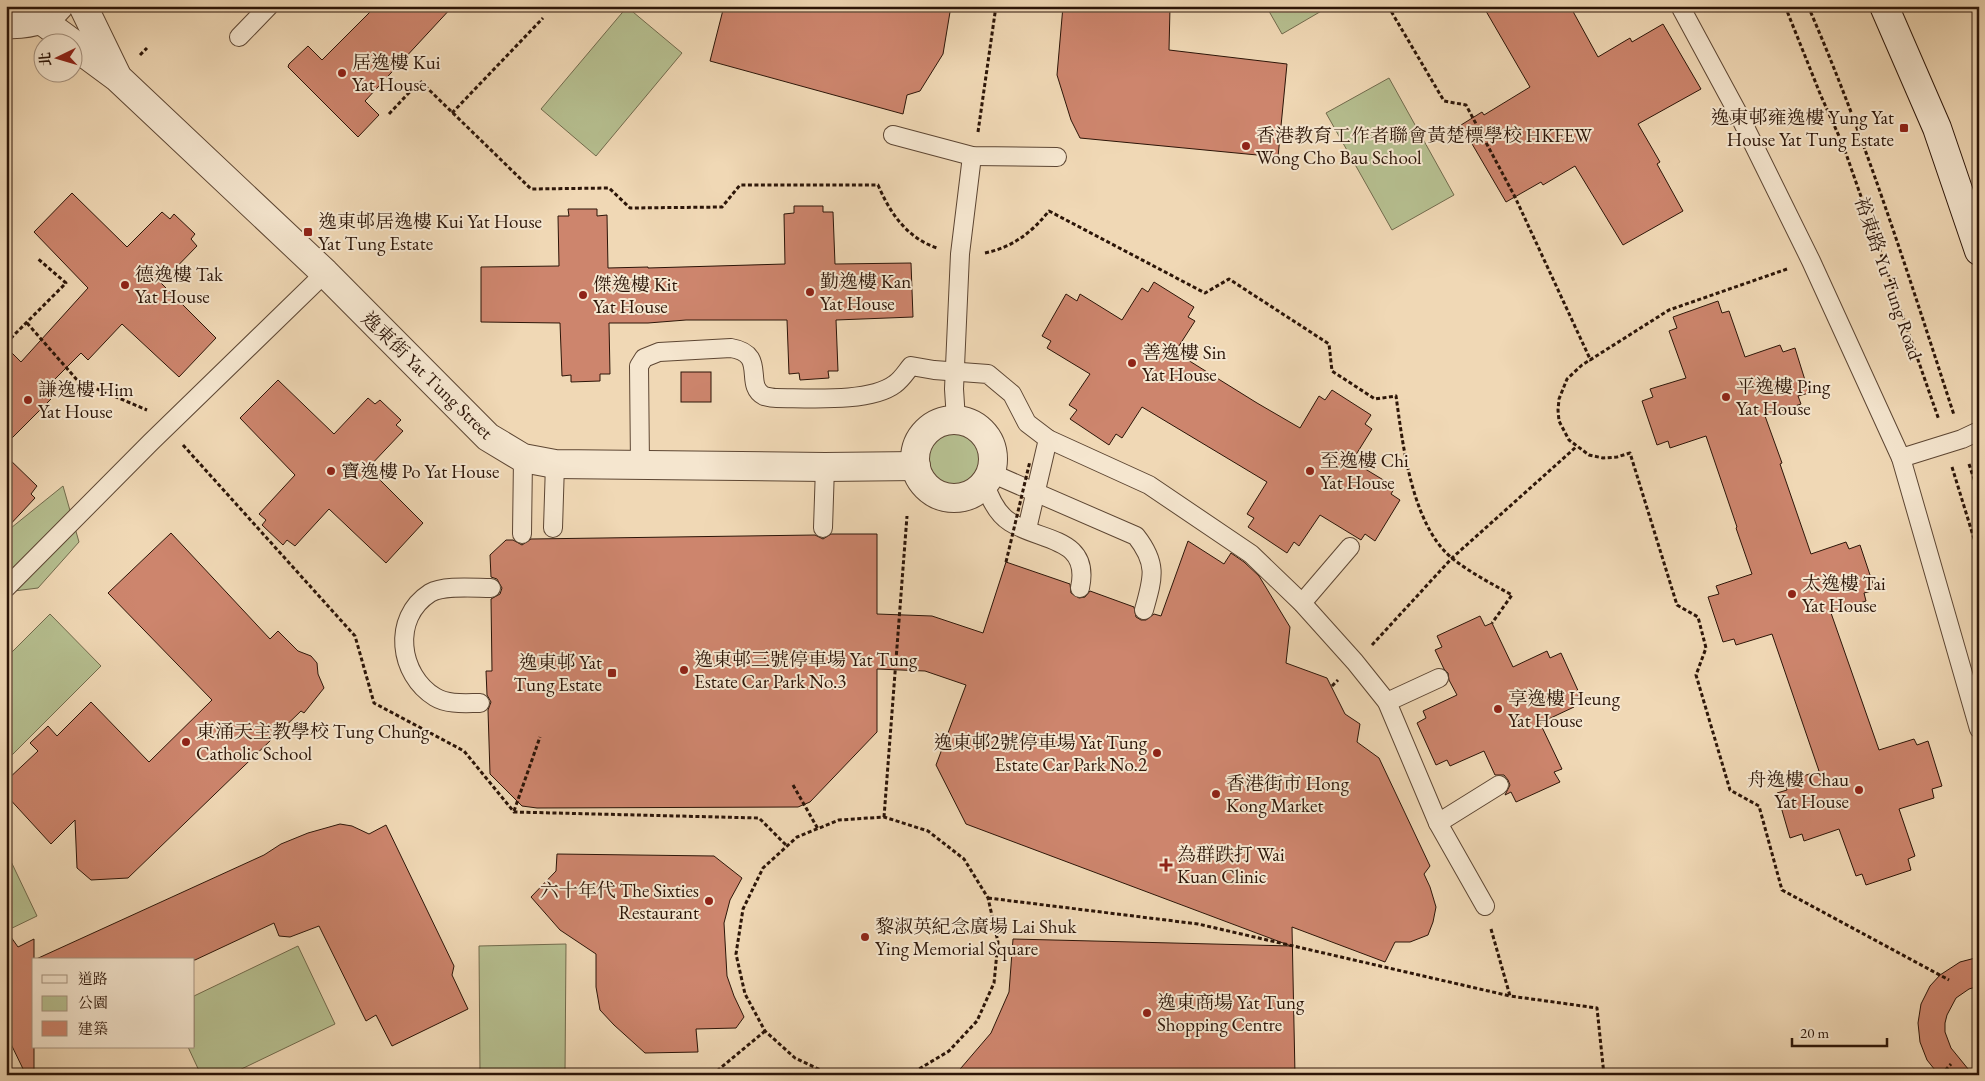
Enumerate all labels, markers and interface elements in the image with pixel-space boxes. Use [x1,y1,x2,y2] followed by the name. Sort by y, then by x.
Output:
[32,32,82,82] north arrow
[352,50,441,97] place label: 居逸樓 Kui Yat House
[35,51,55,67] text: 北
[336,67,348,79] marker: 居逸樓 Kui Yat House
[1710,105,1894,152] place label: 逸東邨雍逸樓 Yung Yat House Yat Tung Estate
[1898,122,1910,134] marker: 逸東邨雍逸樓 Yung Yat House Yat Tung Estate
[1256,123,1593,170] place label: 香港教育工作者聯會黃楚標學校 HKFEW Wong Cho Bau School
[1240,140,1252,152] marker: 香港教育工作者聯會黃楚標學校 HKFEW Wong Cho Bau School
[1849,194,1928,363] street label: 裕東路 Yu Tung Road
[318,209,542,256] place label: 逸東邨居逸樓 Kui Yat House Yat Tung Estate
[302,226,314,238] marker: 逸東邨居逸樓 Kui Yat House Yat Tung Estate
[135,262,224,309] place label: 德逸樓 Tak Yat House
[820,269,911,316] place label: 勤逸樓 Kan Yat House
[593,272,677,319] place label: 傑逸樓 Kit Yat House
[119,279,131,291] marker: 德逸樓 Tak Yat House
[804,286,816,298] marker: 勤逸樓 Kan Yat House
[577,289,589,301] marker: 傑逸樓 Kit Yat House
[356,306,499,445] street label: 逸東街 Yat Tung Street
[1142,340,1226,387] place label: 善逸樓 Sin Yat House
[1126,357,1138,369] marker: 善逸樓 Sin Yat House
[1736,374,1831,421] place label: 平逸樓 Ping Yat House
[38,377,134,424] place label: 謙逸樓 Him Yat House
[1720,391,1732,403] marker: 平逸樓 Ping Yat House
[22,394,34,406] marker: 謙逸樓 Him Yat House
[1320,448,1409,495] place label: 至逸樓 Chi Yat House
[341,459,499,484] place label: 寶逸樓 Po Yat House
[325,465,337,477] marker: 寶逸樓 Po Yat House
[1304,465,1316,477] marker: 至逸樓 Chi Yat House
[1802,571,1886,618] place label: 太逸樓 Tai Yat House
[1786,588,1798,600] marker: 太逸樓 Tai Yat House
[694,647,918,694] place label: 逸東邨三號停車場 Yat Tung Estate Car Park No.3
[513,650,602,697] place label: 逸東邨 Yat Tung Estate
[678,664,690,676] marker: 逸東邨三號停車場 Yat Tung Estate Car Park No.3
[606,667,618,679] marker: 逸東邨 Yat Tung Estate
[1508,686,1621,733] place label: 享逸樓 Heung Yat House
[1492,703,1504,715] marker: 享逸樓 Heung Yat House
[196,719,430,766] place label: 東涌天主教學校 Tung Chung Catholic School
[934,730,1148,777] place label: 逸東邨2號停車場 Yat Tung Estate Car Park No.2
[180,736,192,748] marker: 東涌天主教學校 Tung Chung Catholic School
[1151,747,1163,759] marker: 逸東邨2號停車場 Yat Tung Estate Car Park No.2
[1747,767,1849,814] place label: 舟逸樓 Chau Yat House
[1226,771,1350,818] place label: 香港街市 Hong Kong Market
[1853,784,1865,796] marker: 舟逸樓 Chau Yat House
[1210,788,1222,800] marker: 香港街市 Hong Kong Market
[1177,842,1285,889] place label: 為群跌打 Wai Kuan Clinic
[1159,858,1173,872] marker: 為群跌打 Wai Kuan Clinic
[540,878,699,925] place label: 六十年代 The Sixties Restaurant
[703,895,715,907] marker: 六十年代 The Sixties Restaurant
[875,914,1078,961] place label: 黎淑英紀念廣場 Lai Shuk Ying Memorial Square
[859,931,871,943] marker: 黎淑英紀念廣場 Lai Shuk Ying Memorial Square
[32,958,195,1048] legend
[78,969,108,988] text: 道路
[1157,990,1305,1037] place label: 逸東商場 Yat Tung Shopping Centre
[78,993,108,1012] text: 公園
[1141,1007,1153,1019] marker: 逸東商場 Yat Tung Shopping Centre
[1792,1016,1888,1048] scale bar
[78,1019,108,1038] text: 建築
[1800,1023,1829,1042] text: 20 m

